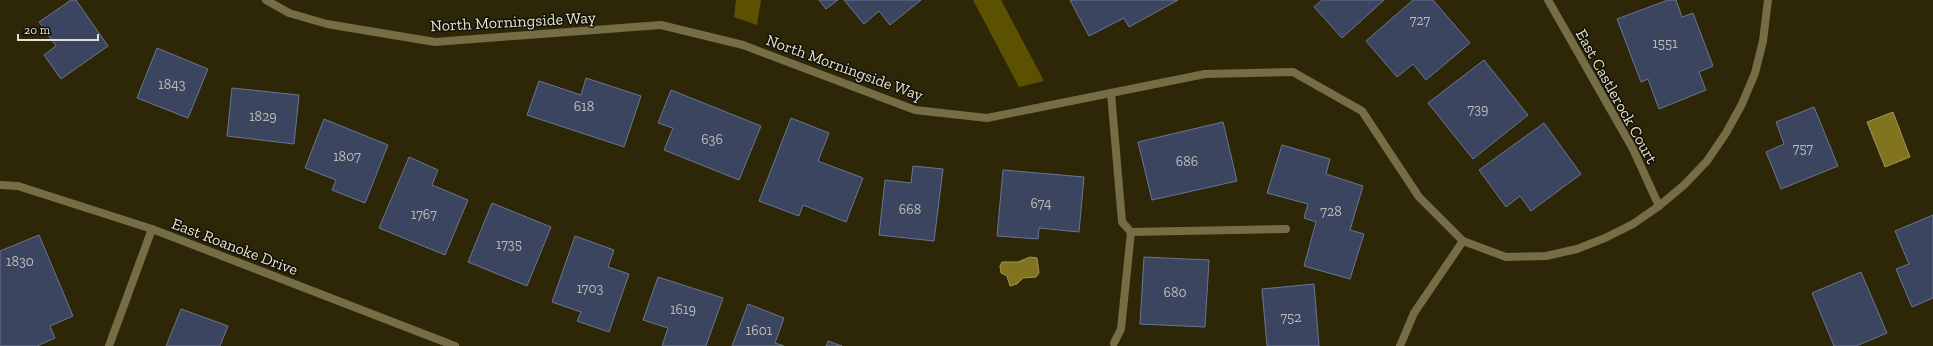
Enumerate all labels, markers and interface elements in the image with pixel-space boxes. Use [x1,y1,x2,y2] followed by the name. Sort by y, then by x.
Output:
[430,8,597,35] street label: North Morningside Way
[1410,12,1431,29] house number: 727
[18,16,98,42] scale bar
[24,23,51,37] text: 20 m
[1572,26,1661,167] street label: East Castlerock Court
[764,30,927,105] street label: North Morningside Way
[1652,35,1678,52] house number: 1551
[158,76,186,93] house number: 1843
[574,98,594,115] house number: 618
[1468,101,1488,118] house number: 739
[249,108,277,125] house number: 1829
[701,131,723,148] house number: 636
[1793,140,1814,157] house number: 757
[333,148,361,165] house number: 1807
[1176,153,1198,170] house number: 686
[1030,195,1052,212] house number: 674
[899,201,921,218] house number: 668
[1320,203,1342,220] house number: 728
[411,206,437,223] house number: 1767
[169,214,301,279] street label: East Roanoke Drive
[496,236,522,253] house number: 1735
[6,253,34,270] house number: 1830
[577,280,603,297] house number: 1703
[1163,284,1187,301] house number: 680
[670,301,696,318] house number: 1619
[1281,309,1301,326] house number: 752
[746,322,773,339] house number: 1601

